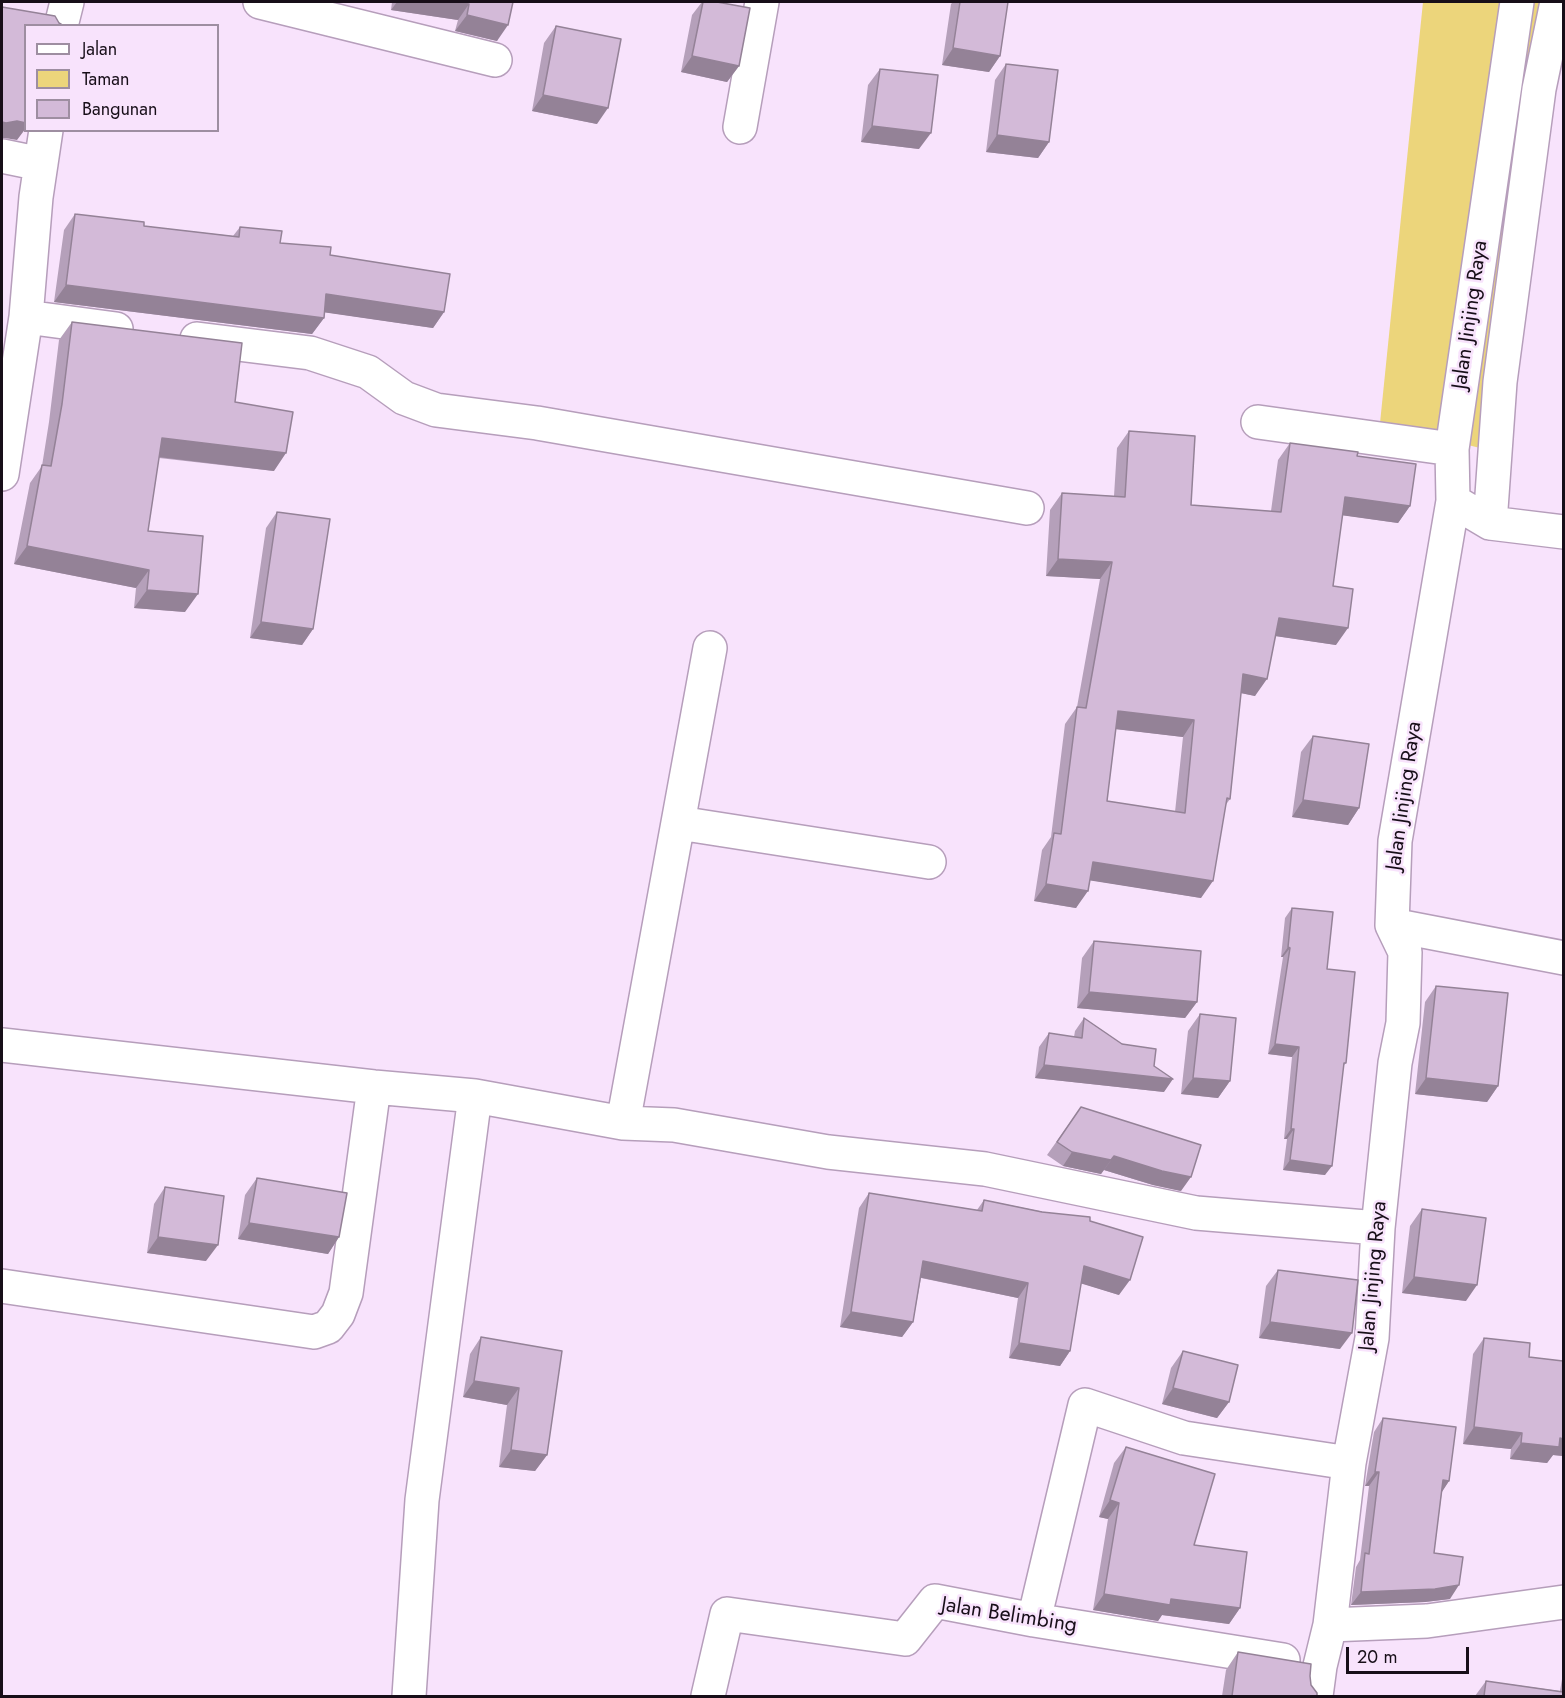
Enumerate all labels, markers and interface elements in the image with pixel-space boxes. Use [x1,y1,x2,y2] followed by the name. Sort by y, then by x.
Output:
[24,24,219,132] legend
[82,36,117,62] text: Jalan
[82,66,129,92] text: Taman
[82,96,157,122] text: Bangunan
[1448,239,1494,391] street label: Jalan Jinjing Raya
[1382,720,1428,872] street label: Jalan Jinjing Raya
[1355,1200,1393,1352] street label: Jalan Jinjing Raya
[939,1593,1079,1639] street label: Jalan Belimbing
[1349,1635,1472,1673] scale bar
[1357,1644,1397,1670] text: 20 m

